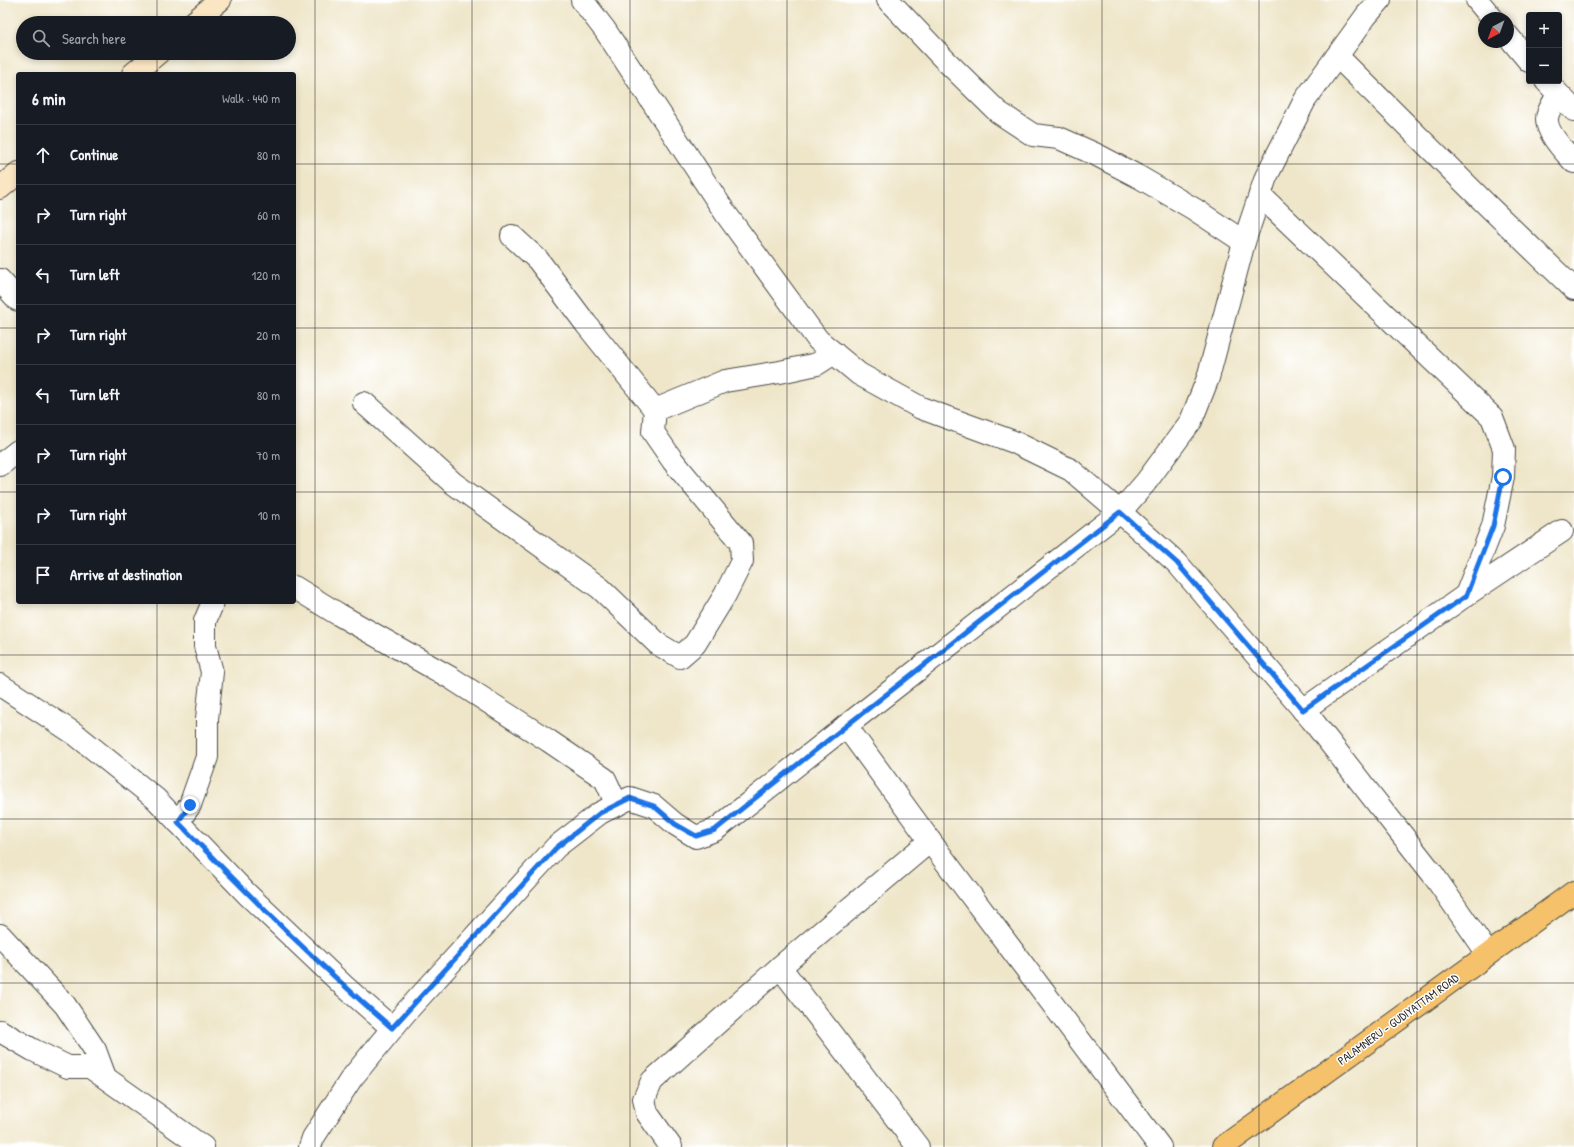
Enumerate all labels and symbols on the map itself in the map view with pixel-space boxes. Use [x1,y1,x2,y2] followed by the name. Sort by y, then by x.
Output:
[1478,12,1514,48] north arrow
[1494,468,1512,486] route start
[181,796,199,814] route end
[1334,969,1462,1069] street label: PALAMNERU - GUDIYATTAM ROAD

